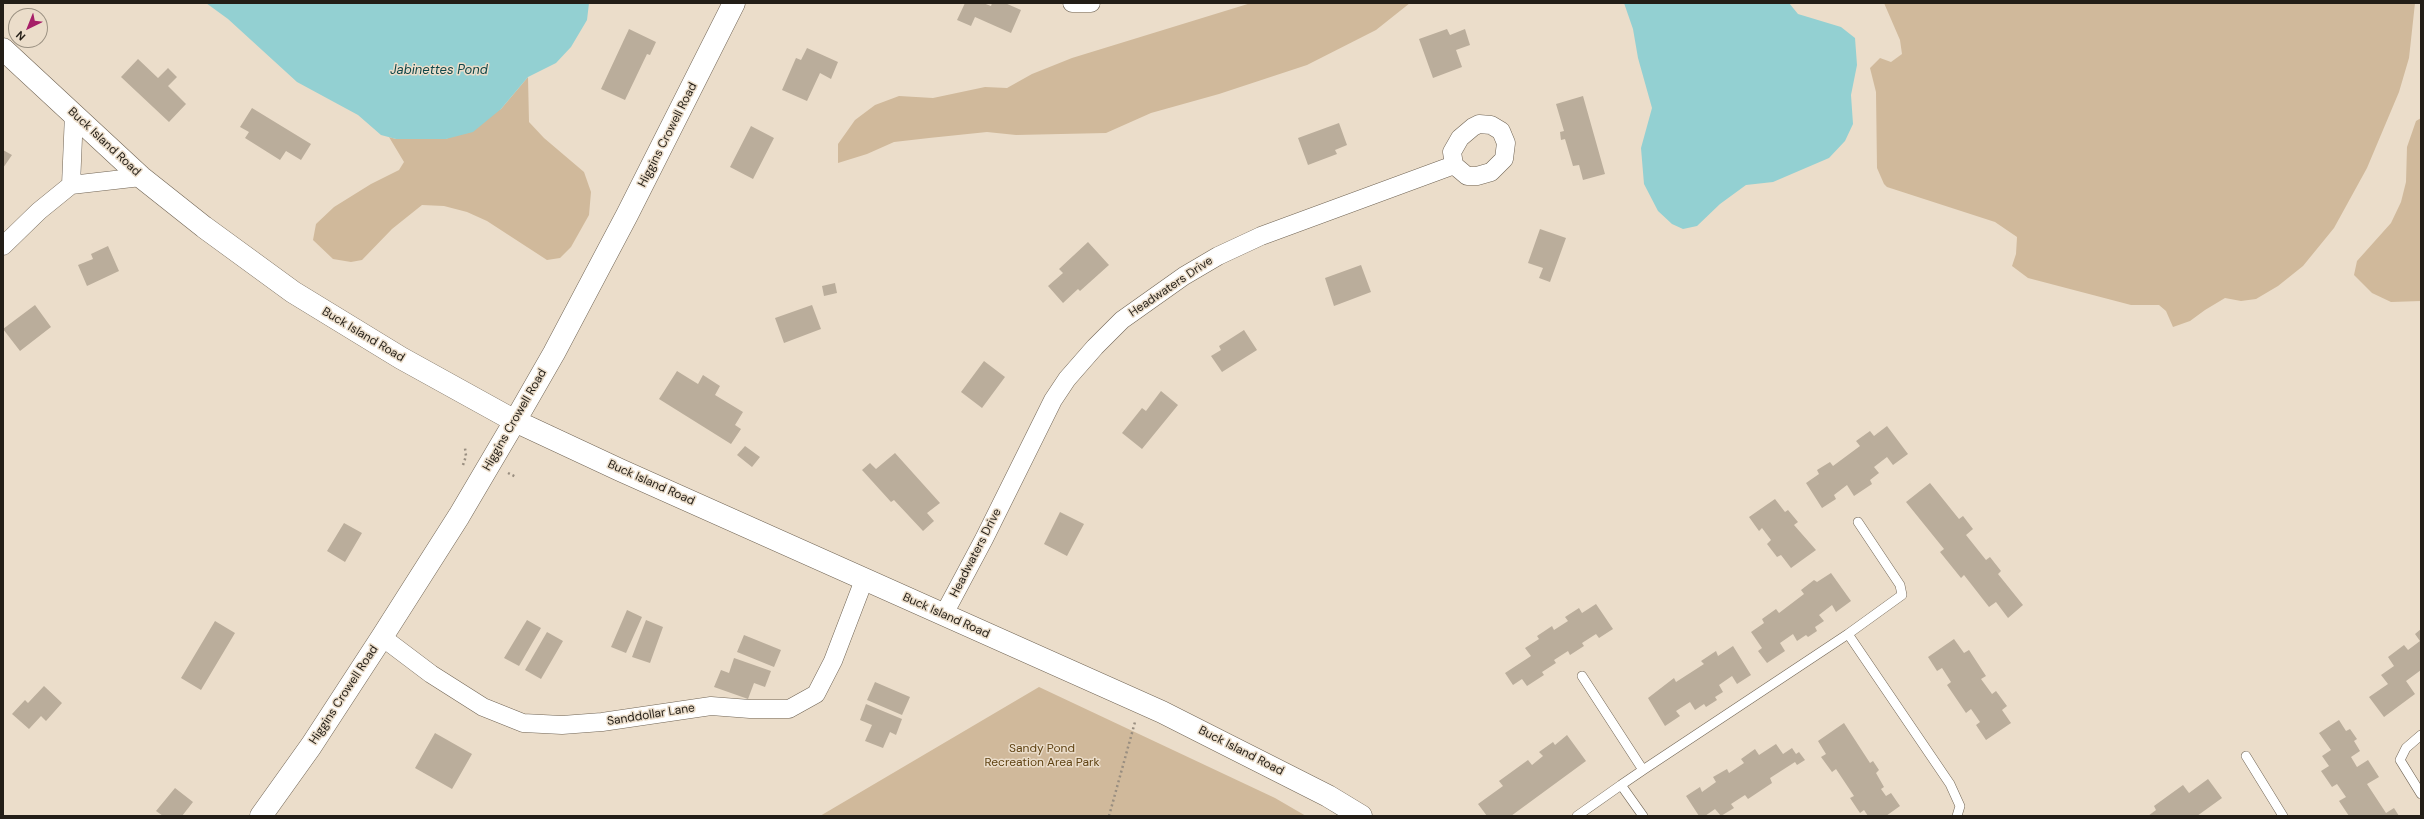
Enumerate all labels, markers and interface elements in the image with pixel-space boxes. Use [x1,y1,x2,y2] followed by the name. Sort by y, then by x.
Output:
[8,8,48,48] north arrow
[13,28,28,44] text: N
[390,63,488,79] water label: Jabinettes Pond
[635,80,701,190] street label: Higgins Crowell Road
[65,105,143,179] street label: Buck Island Road
[1126,254,1216,320] street label: Headwaters Drive
[319,305,407,365] street label: Buck Island Road
[480,366,550,474] street label: Higgins Crowell Road
[605,457,697,509] street label: Buck Island Road
[947,506,1005,600] street label: Headwaters Drive
[900,590,992,642] street label: Buck Island Road
[307,643,381,747] street label: Higgins Crowell Road
[606,701,696,729] street label: Sanddollar Lane
[1196,723,1286,779] street label: Buck Island Road
[984,742,1100,770] park label: Sandy Pond Recreation Area Park

